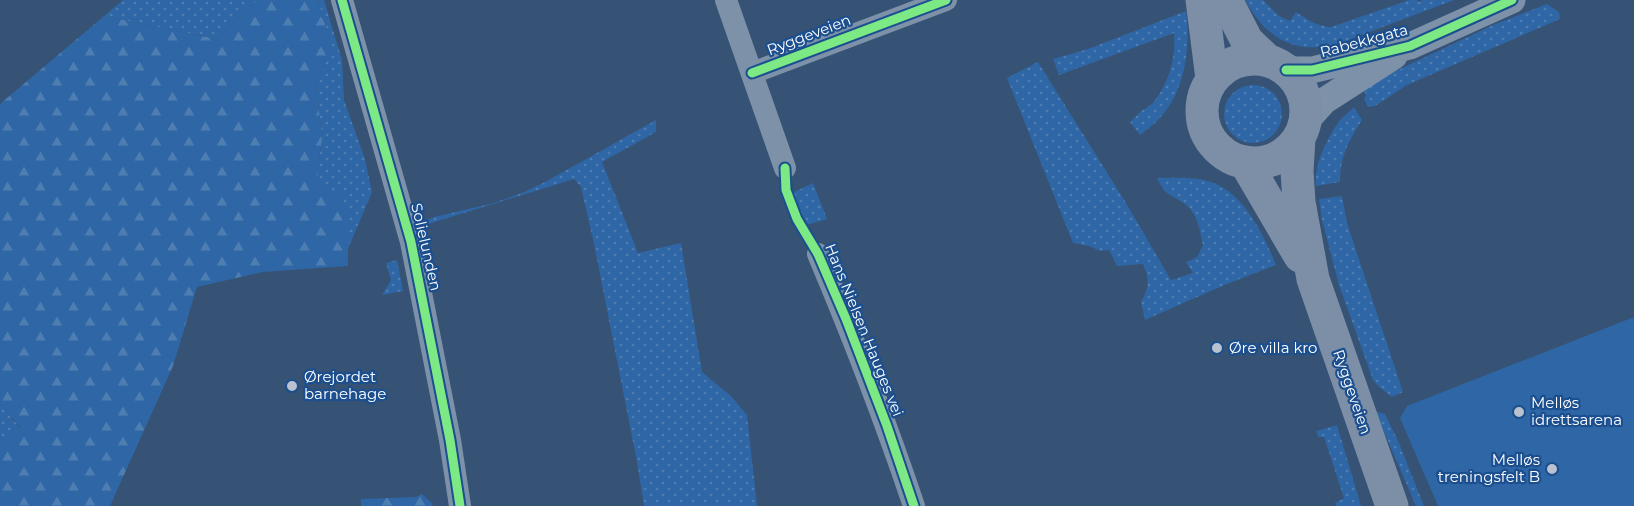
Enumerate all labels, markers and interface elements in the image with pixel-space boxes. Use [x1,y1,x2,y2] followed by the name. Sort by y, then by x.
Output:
[764,10,853,59] street label: Ryggeveien
[1318,20,1410,61] street label: Rabekkgata
[407,201,446,293] street label: Solielunden
[821,241,908,419] street label: Hans Nielsen Hauges vei
[1229,338,1318,357] place label: Øre villa kro
[1210,341,1224,355] marker: Øre villa kro
[1329,347,1376,437] street label: Ryggeveien
[304,367,386,403] place label: Ørejordet barnehage
[285,379,299,393] marker: Ørejordet barnehage
[1531,393,1622,429] place label: Melløs idrettsarena
[1512,405,1526,419] marker: Melløs idrettsarena
[1438,450,1540,486] place label: Melløs treningsfelt B
[1545,462,1559,476] marker: Melløs treningsfelt B

